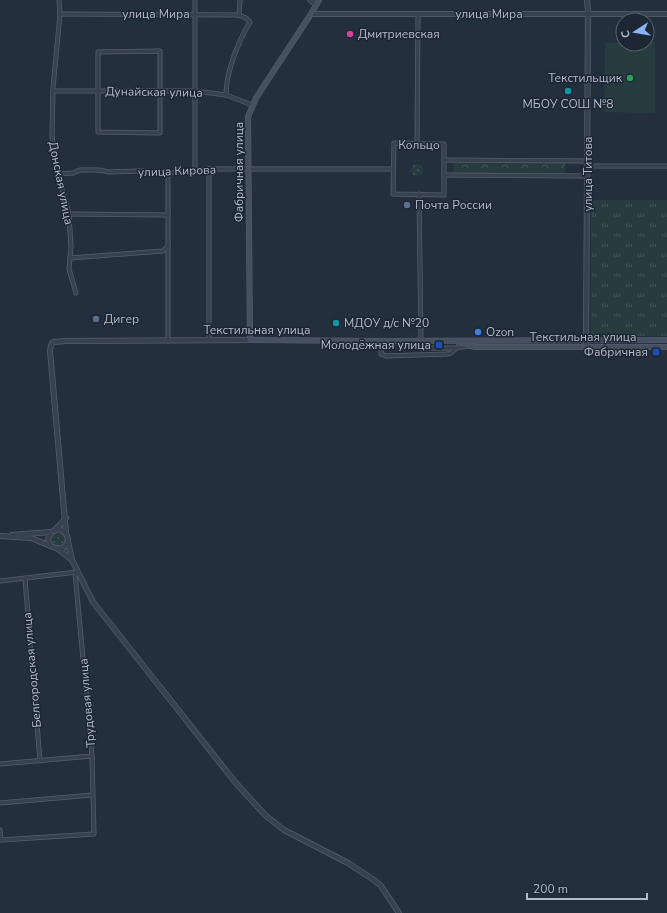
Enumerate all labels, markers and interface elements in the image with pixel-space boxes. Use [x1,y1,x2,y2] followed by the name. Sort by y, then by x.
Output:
[122,6,190,22] street label: улица Мира
[455,6,523,22] street label: улица Мира
[615,12,655,52] north arrow
[358,26,440,42] place label: Дмитриевская
[617,28,634,39] text: С
[345,29,355,39] marker: Дмитриевская
[548,70,623,86] place label: Текстильщик
[625,73,635,83] marker: Текстильщик
[105,83,203,101] street label: Дунайская улица
[563,86,573,96] marker: МБОУ СОШ №8
[523,96,613,112] place label: МБОУ СОШ №8
[231,122,247,222] street label: Фабричная улица
[398,137,440,153] street label: Кольцо
[580,137,596,212] street label: улица Титова
[45,140,77,226] street label: Донская улица
[138,162,216,180] street label: улица Кирова
[415,197,492,213] place label: Почта России
[402,200,412,210] marker: Почта России
[104,311,139,327] place label: Дигер
[91,314,101,324] marker: Дигер
[344,315,429,331] place label: МДОУ д/с №20
[331,318,341,328] marker: МДОУ д/с №20
[204,322,311,338] street label: Текстильная улица
[486,324,514,340] place label: Ozon
[473,327,483,337] marker: Ozon
[530,329,637,345] street label: Текстильная улица
[321,337,431,353] place label: Молодёжная улица
[434,340,444,350] marker: Молодёжная улица
[584,344,648,360] place label: Фабричная
[651,347,661,357] marker: Фабричная
[19,612,45,728] street label: Белгородская улица
[75,658,99,748] street label: Трудовая улица
[527,875,647,901] scale bar
[533,881,568,897] text: 200 m

